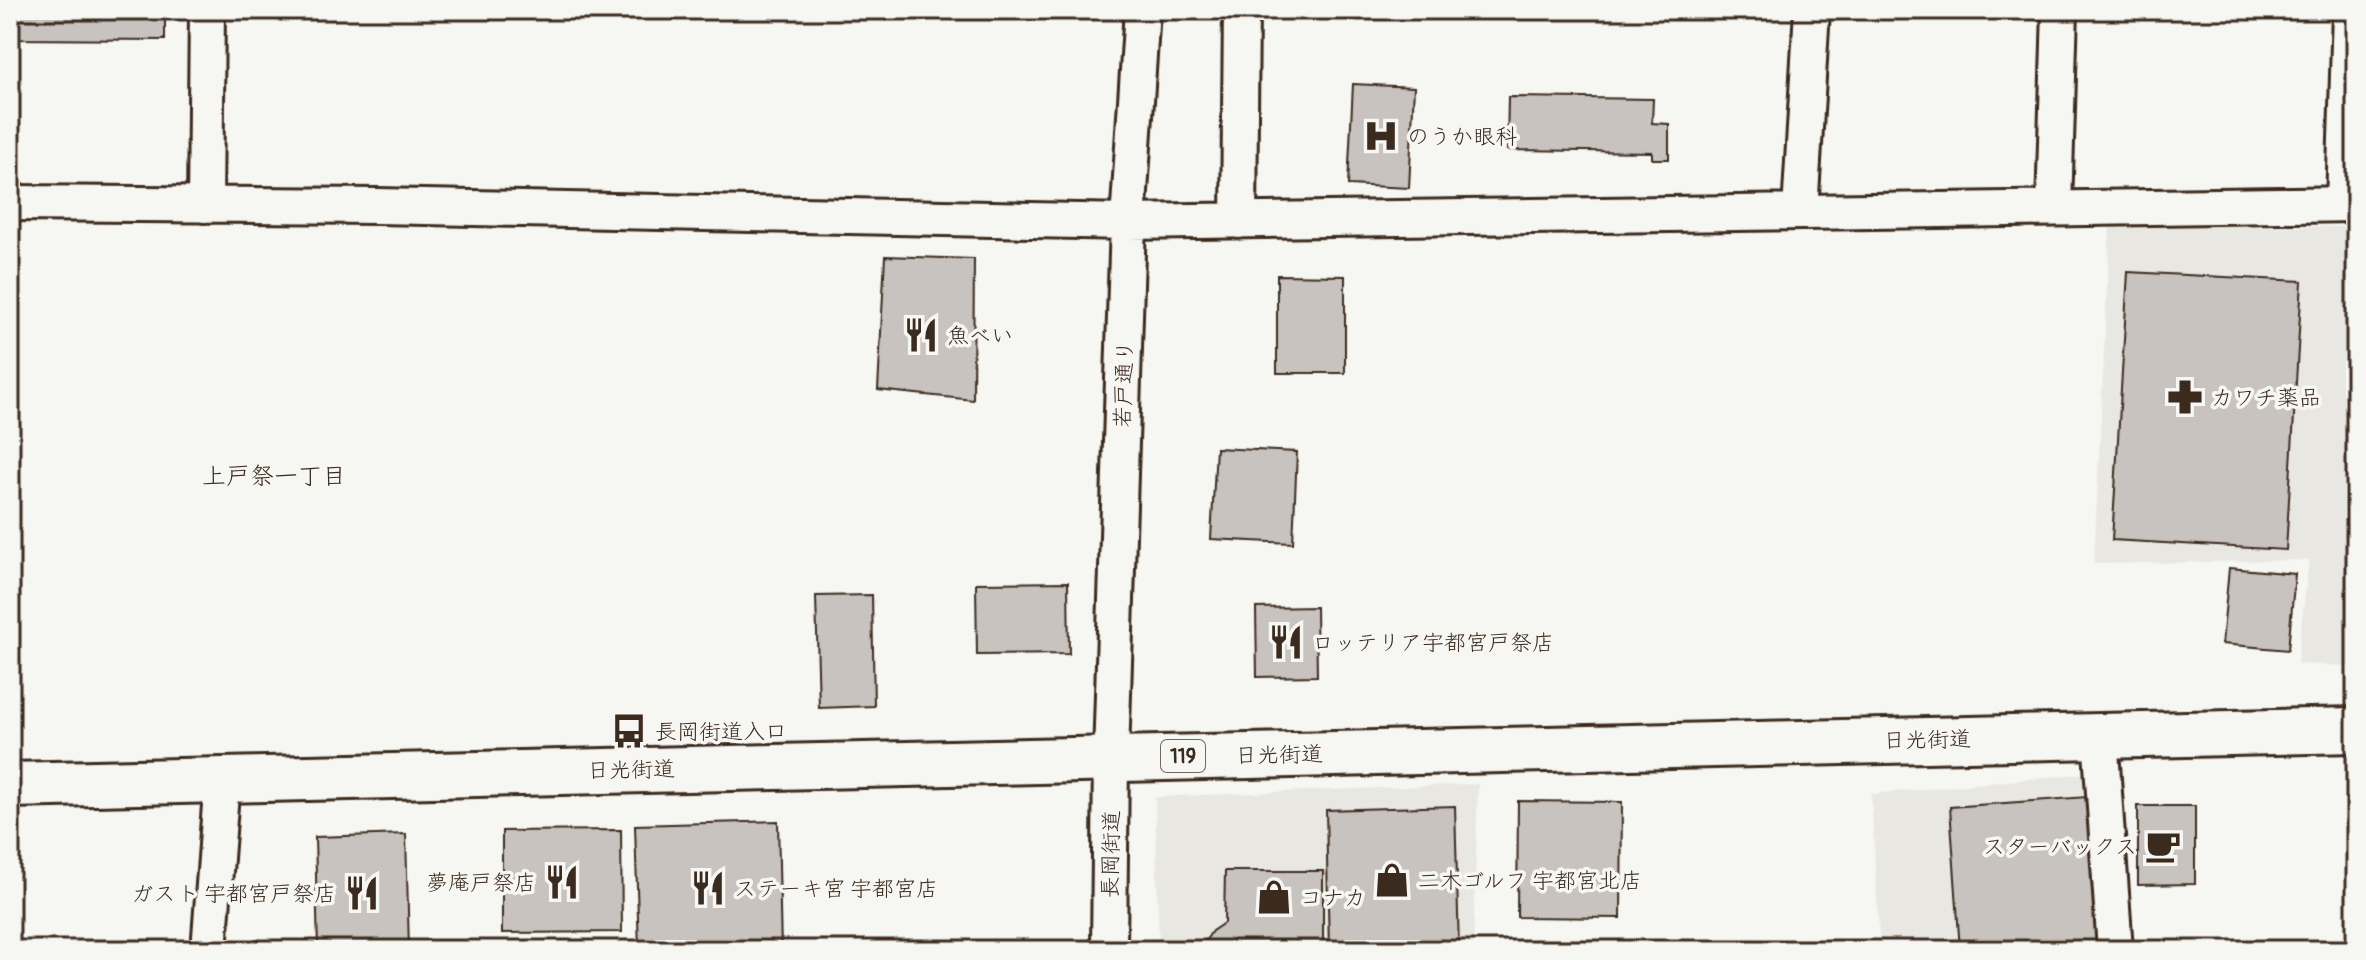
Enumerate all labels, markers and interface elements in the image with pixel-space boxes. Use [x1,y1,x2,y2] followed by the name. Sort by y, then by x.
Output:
[1362,117,1400,155] hospital icon: のうか眼科
[1407,123,1517,151] place label: のうか眼科
[902,316,940,354] restaurant icon: 魚べい
[947,322,1013,350] place label: 魚べい
[1108,340,1140,429] street label: 若戸通り
[2166,378,2204,416] pharmacy icon: カワチ薬品
[2211,384,2321,412] place label: カワチ薬品
[202,462,346,491] district label: 上戸祭一丁目
[1267,623,1305,661] restaurant icon: ロッテリア宇都宮戸祭店
[1312,629,1554,657] place label: ロッテリア宇都宮戸祭店
[610,712,648,750] bus stop icon: 長岡街道入口
[655,718,787,746] place label: 長岡街道入口
[1883,725,1971,755] street label: 日光街道
[1161,740,1205,772] road number: 119
[1235,740,1323,770] street label: 日光街道
[587,755,675,785] street label: 日光街道
[1096,810,1126,898] street label: 長岡街道
[2144,827,2182,865] cafe icon: スターバックス
[1983,833,2137,861] place label: スターバックス
[1373,861,1411,899] shop icon: 二木ゴルフ 宇都宮北店
[543,863,581,901] restaurant icon: 夢庵戸祭店
[1418,867,1642,895] place label: 二木ゴルフ 宇都宮北店
[426,869,536,897] place label: 夢庵戸祭店
[689,869,727,907] restaurant icon: ステーキ宮 宇都宮店
[343,874,381,912] restaurant icon: ガスト 宇都宮戸祭店
[734,875,938,903] place label: ステーキ宮 宇都宮店
[1255,878,1293,916] shop icon: コナカ
[131,880,336,908] place label: ガスト 宇都宮戸祭店
[1300,884,1366,912] place label: コナカ

